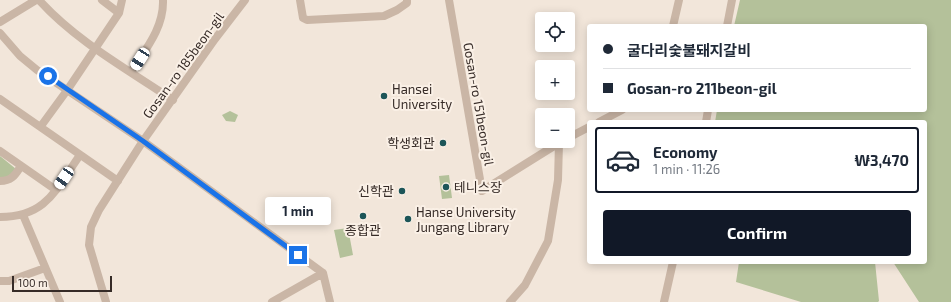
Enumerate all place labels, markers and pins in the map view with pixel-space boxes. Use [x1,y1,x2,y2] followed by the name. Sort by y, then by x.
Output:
[392,81,452,112] place label: Hansei University
[379,91,389,101] marker: Hansei University
[387,135,435,151] place label: 학생회관
[438,138,448,148] marker: 학생회관
[454,179,502,195] place label: 테니스장
[441,182,451,192] marker: 테니스장
[358,183,394,199] place label: 신학관
[397,186,407,196] marker: 신학관
[416,204,516,235] place label: Hanse University Jungang Library
[358,211,368,221] marker: 종합관
[403,214,413,224] marker: Hanse University Jungang Library
[345,222,381,238] place label: 종합관

